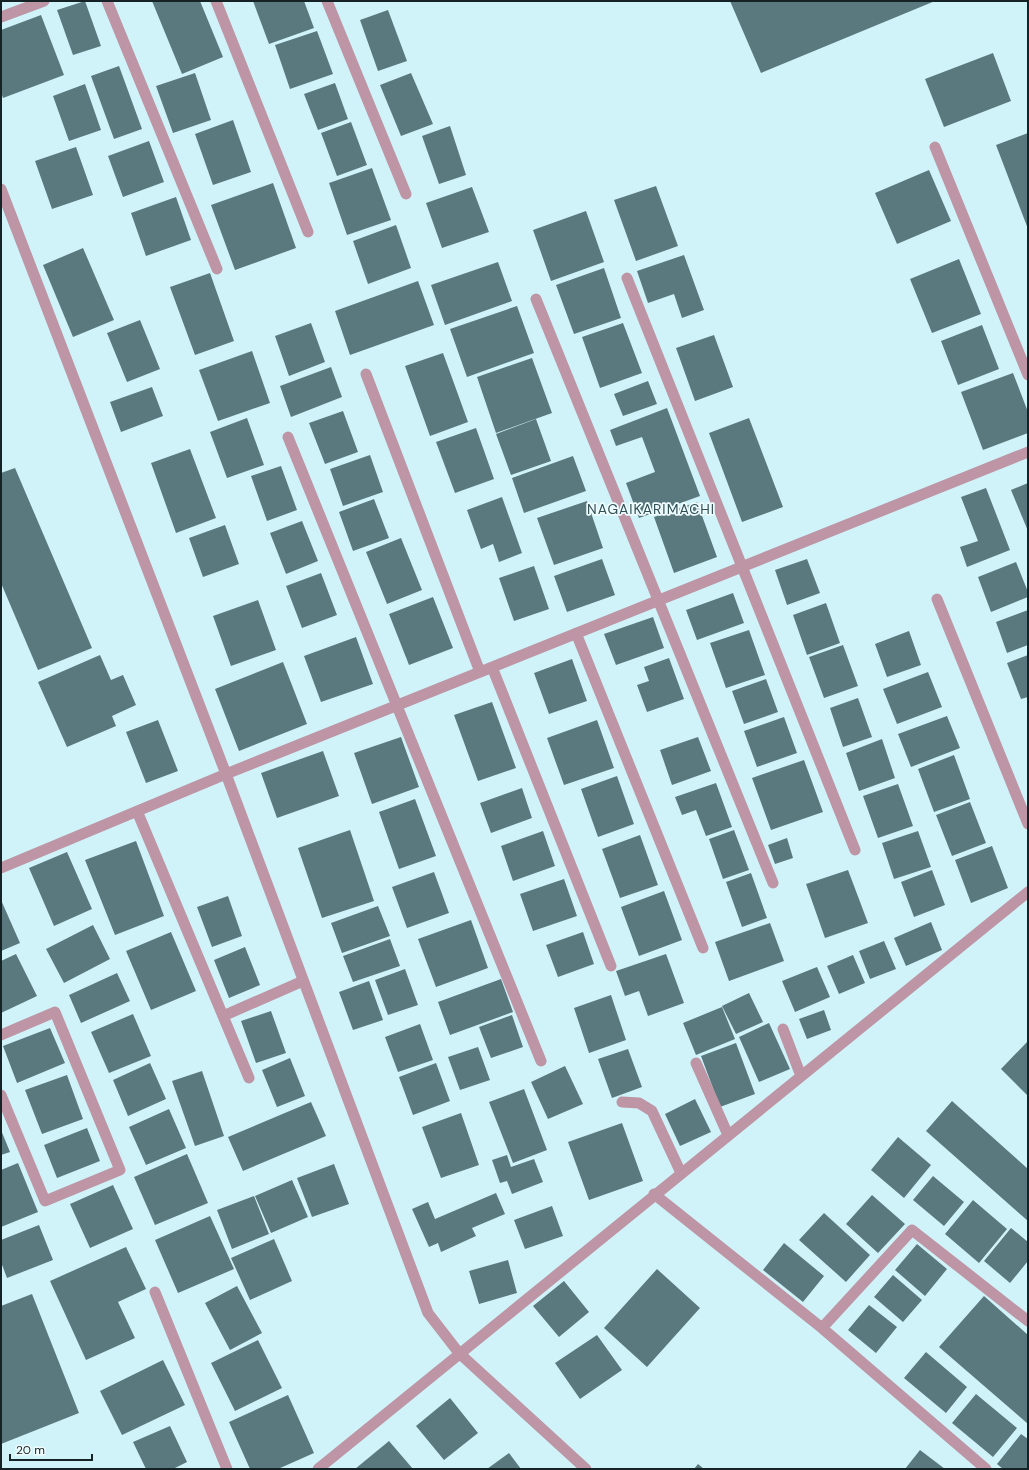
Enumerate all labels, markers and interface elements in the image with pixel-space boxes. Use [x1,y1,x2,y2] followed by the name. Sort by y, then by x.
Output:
[587,500,715,518] district label: NAGAIKARIMACHI
[10,1436,92,1462] scale bar
[16,1442,45,1458] text: 20 m

